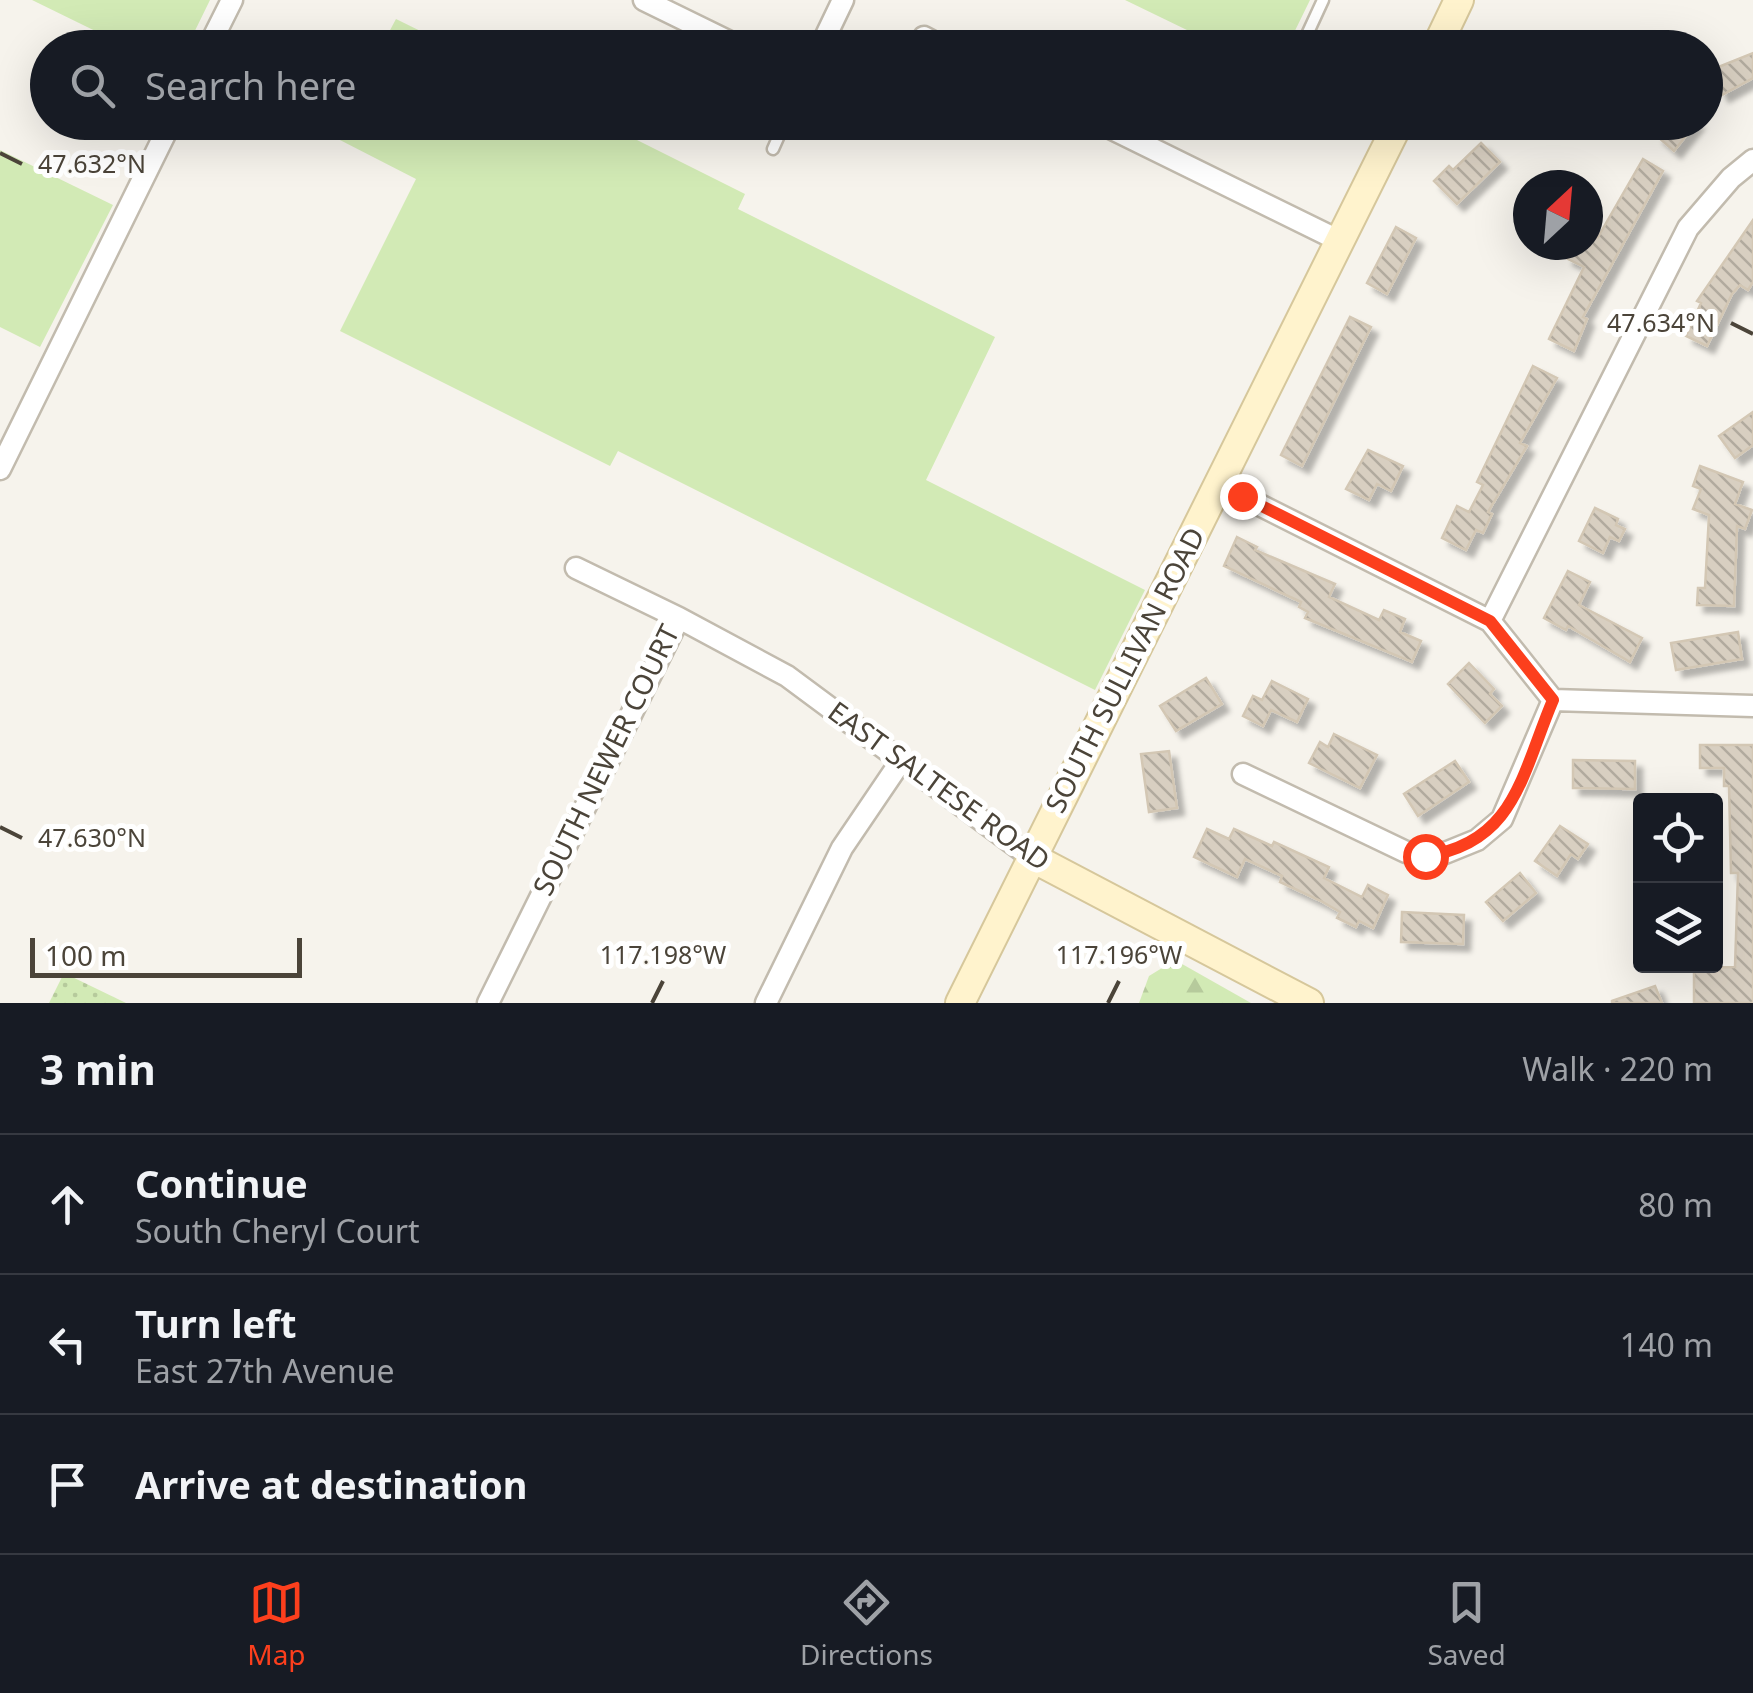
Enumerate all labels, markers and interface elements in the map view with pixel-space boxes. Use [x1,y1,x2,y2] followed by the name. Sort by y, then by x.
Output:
[30,30,1723,140] search box
[65,58,120,113] icon: search
[145,59,356,111] text: Search here
[38,146,146,180] text: 47.632°N
[1513,170,1603,260] north arrow
[1607,305,1715,339] text: 47.634°N
[1220,474,1266,520] route end
[1036,521,1213,819] street label: SOUTH SULLIVAN ROAD
[523,617,687,901] street label: SOUTH NEWER COURT
[821,692,1058,879] street label: EAST SALTESE ROAD
[1633,793,1723,973] map controls
[1633,793,1723,883] button: locate
[38,820,146,854] text: 47.630°N
[1403,834,1449,880] route start
[1633,883,1723,973] button: layers
[30,933,302,978] scale bar
[45,936,127,974] text: 100 m
[600,937,726,971] text: 117.198°W
[1056,937,1182,971] text: 117.196°W
[40,1040,156,1097] text: 3 min
[1522,1047,1713,1090] text: Walk · 220 m
[135,1157,308,1209] text: Continue
[40,1177,95,1232] icon: ahead
[1638,1183,1713,1226] text: 80 m
[135,1209,420,1252] text: South Cheryl Court
[135,1297,297,1349] text: Turn left
[40,1317,95,1372] icon: left
[1620,1323,1713,1366] text: 140 m
[135,1349,395,1392] text: East 27th Avenue
[40,1457,95,1512] icon: arrive
[135,1458,527,1510] text: Arrive at destination
[247,1575,306,1673] tab: Map
[800,1575,933,1673] tab: Directions
[1427,1575,1506,1673] tab: Saved

